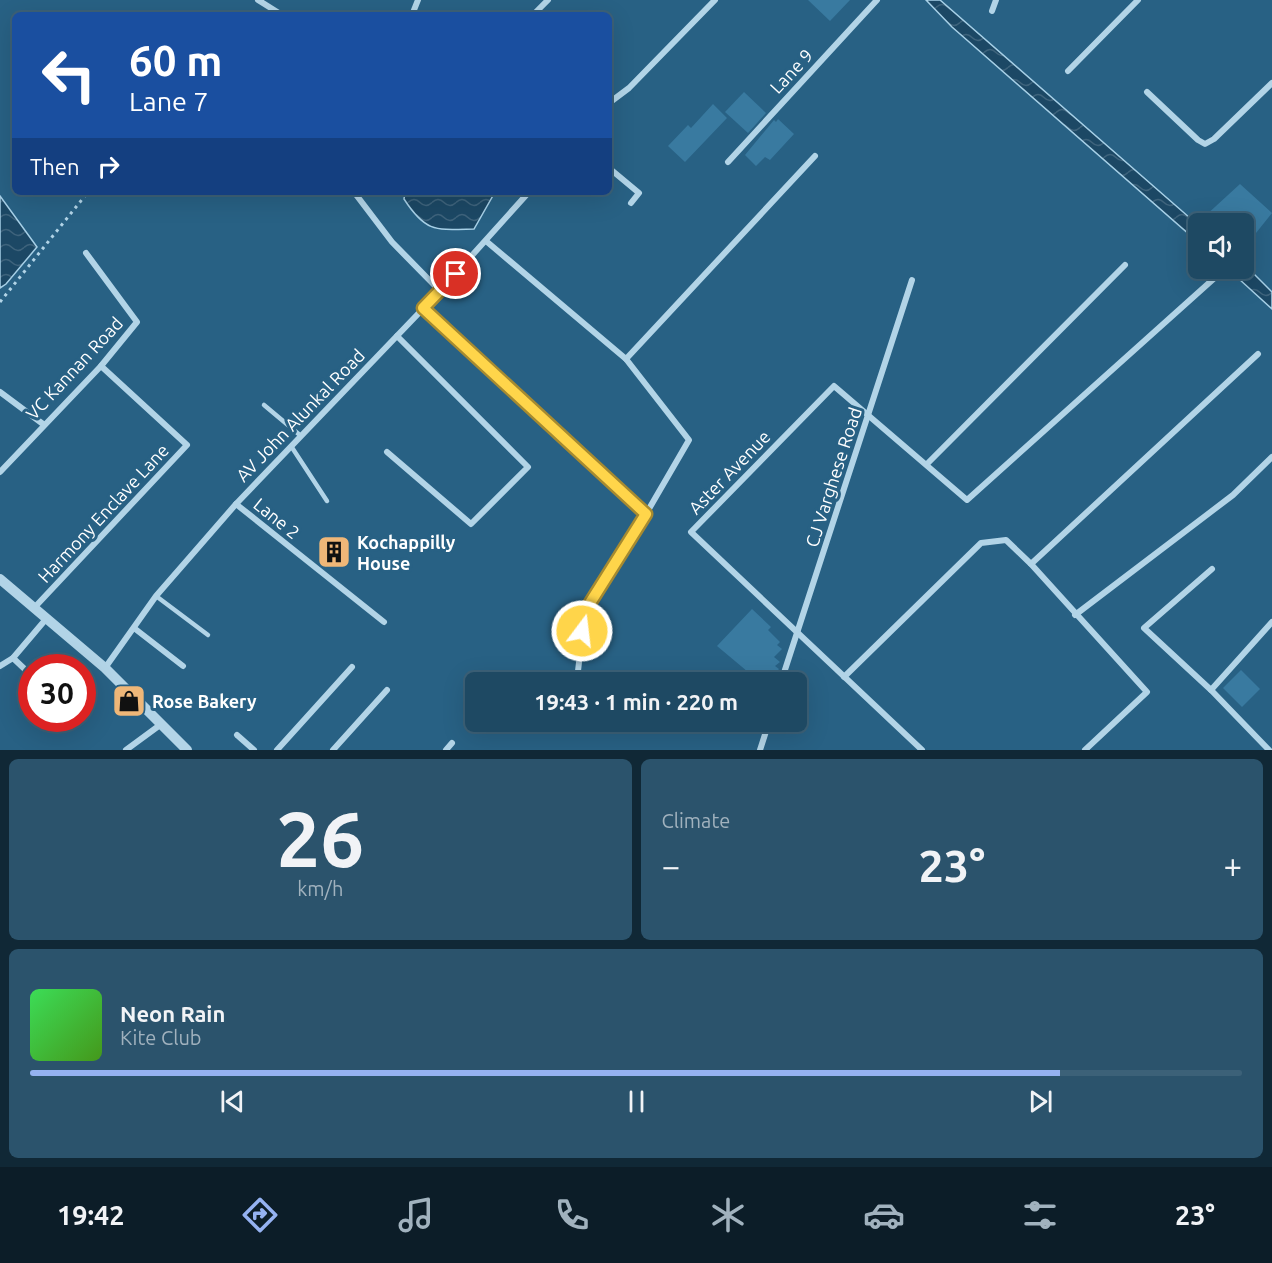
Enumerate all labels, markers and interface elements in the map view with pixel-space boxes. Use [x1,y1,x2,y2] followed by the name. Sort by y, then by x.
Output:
[30,36,108,114] icon: left
[129,37,223,84] text: 60 m
[766,45,816,97] street label: Lane 9
[129,86,208,116] text: Lane 7
[92,150,125,183] icon: right
[30,154,80,179] text: Then
[1188,213,1254,279] map controls
[1188,213,1254,279] button: sound
[430,248,481,299] pin
[439,257,472,290] icon: arrive
[22,313,126,423] street label: VC Kannan Road
[232,345,368,485] street label: AV John Alunkal Road
[801,405,865,549] street label: CJ Varghese Road
[684,426,774,518] street label: Aster Avenue
[34,440,172,586] street label: Harmony Enclave Lane
[250,494,304,542] street label: Lane 2
[357,532,456,573] place label: Kochappilly House
[316,534,352,570] building icon: Kochappilly House
[550,599,614,663] position arrow
[18,654,96,732] speed limit sign: 30
[111,683,147,719] shop icon: Rose Bakery
[534,689,738,714] text: 19:43 · 1 min · 220 m
[152,691,257,711] place label: Rose Bakery
[276,794,364,882] text: 26
[662,809,730,832] text: Climate
[918,840,985,891] text: 23°
[662,847,680,884] text: −
[1223,847,1242,884] text: +
[297,877,343,900] text: km/h
[120,1001,225,1026] text: Neon Rain
[120,1026,202,1049] text: Kite Club
[216,1085,249,1118] icon: previous
[620,1085,653,1118] icon: pause
[1024,1085,1057,1118] icon: next
[239,1194,281,1236] icon: directions
[395,1194,437,1236] icon: music
[551,1194,593,1236] icon: phone
[707,1194,749,1236] icon: climate
[863,1194,905,1236] icon: car
[1019,1194,1061,1236] icon: filters
[57,1200,125,1230] text: 19:42
[1175,1200,1215,1230] text: 23°

